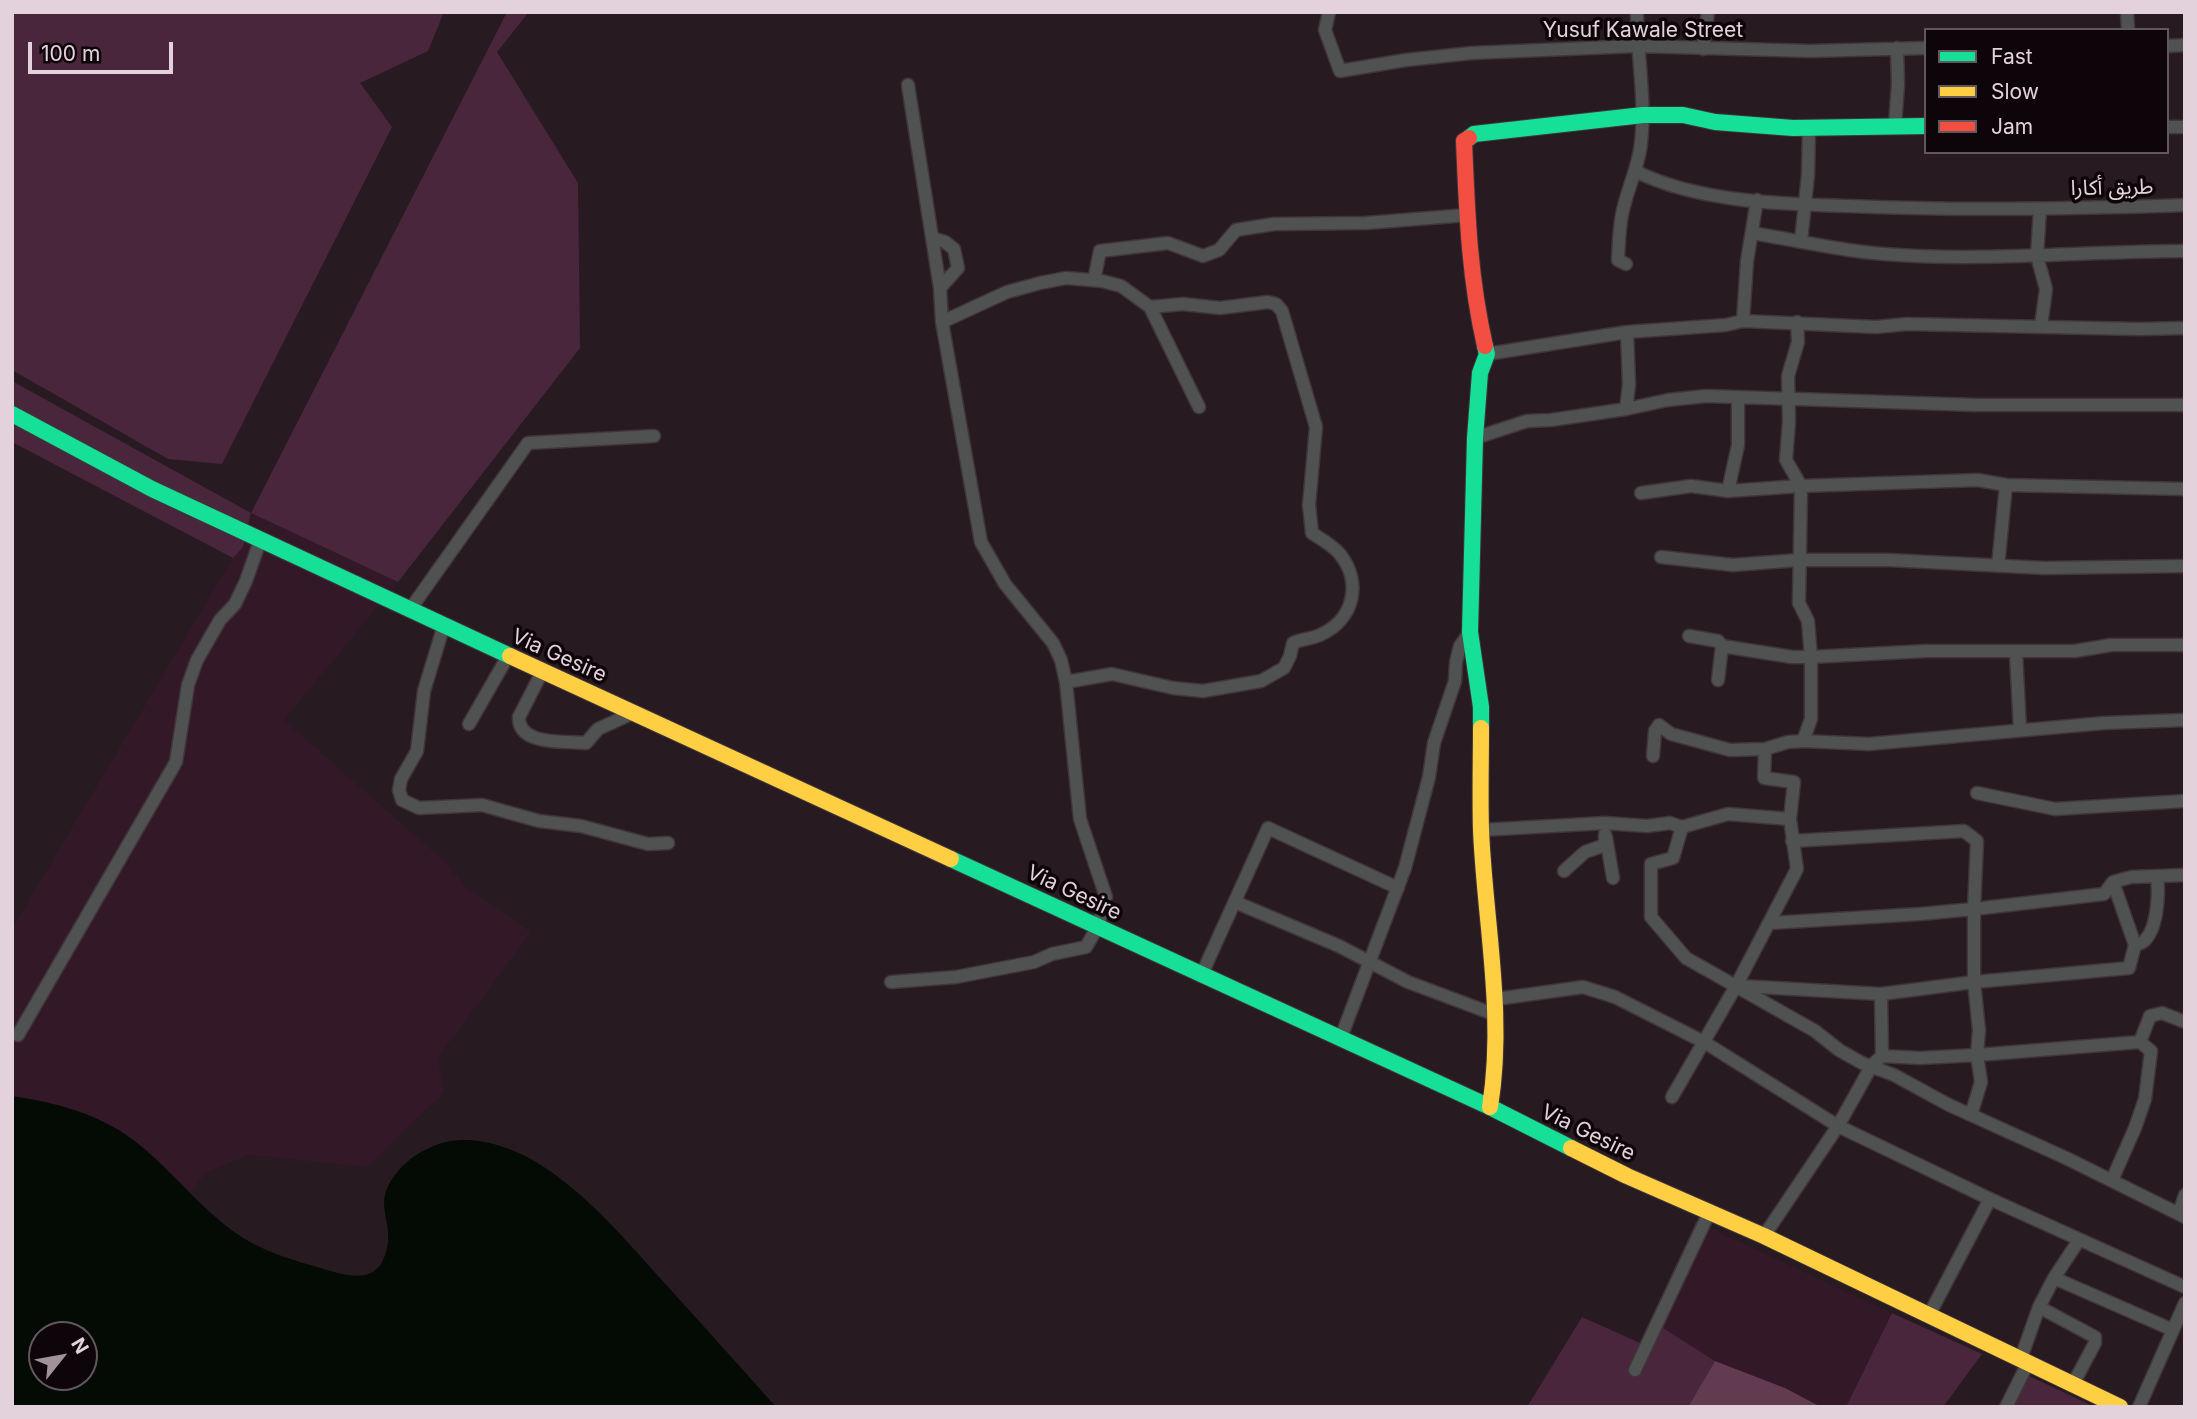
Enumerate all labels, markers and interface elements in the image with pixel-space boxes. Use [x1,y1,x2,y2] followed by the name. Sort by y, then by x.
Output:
[1543,18,1743,44] street label: Yusuf Kawale Street
[32,28,177,72] scale bar
[1924,28,2169,154] legend
[41,41,100,66] text: 100 m
[1991,44,2033,69] text: Fast
[1991,79,2039,104] text: Slow
[1991,114,2033,139] text: Jam
[2070,175,2154,201] street label: طريق أكارا
[508,624,610,688] street label: Via Gesire
[1023,860,1125,926] street label: Via Gesire
[1537,1100,1639,1166] street label: Via Gesire
[28,1321,98,1391] north arrow
[66,1334,93,1358] text: N

